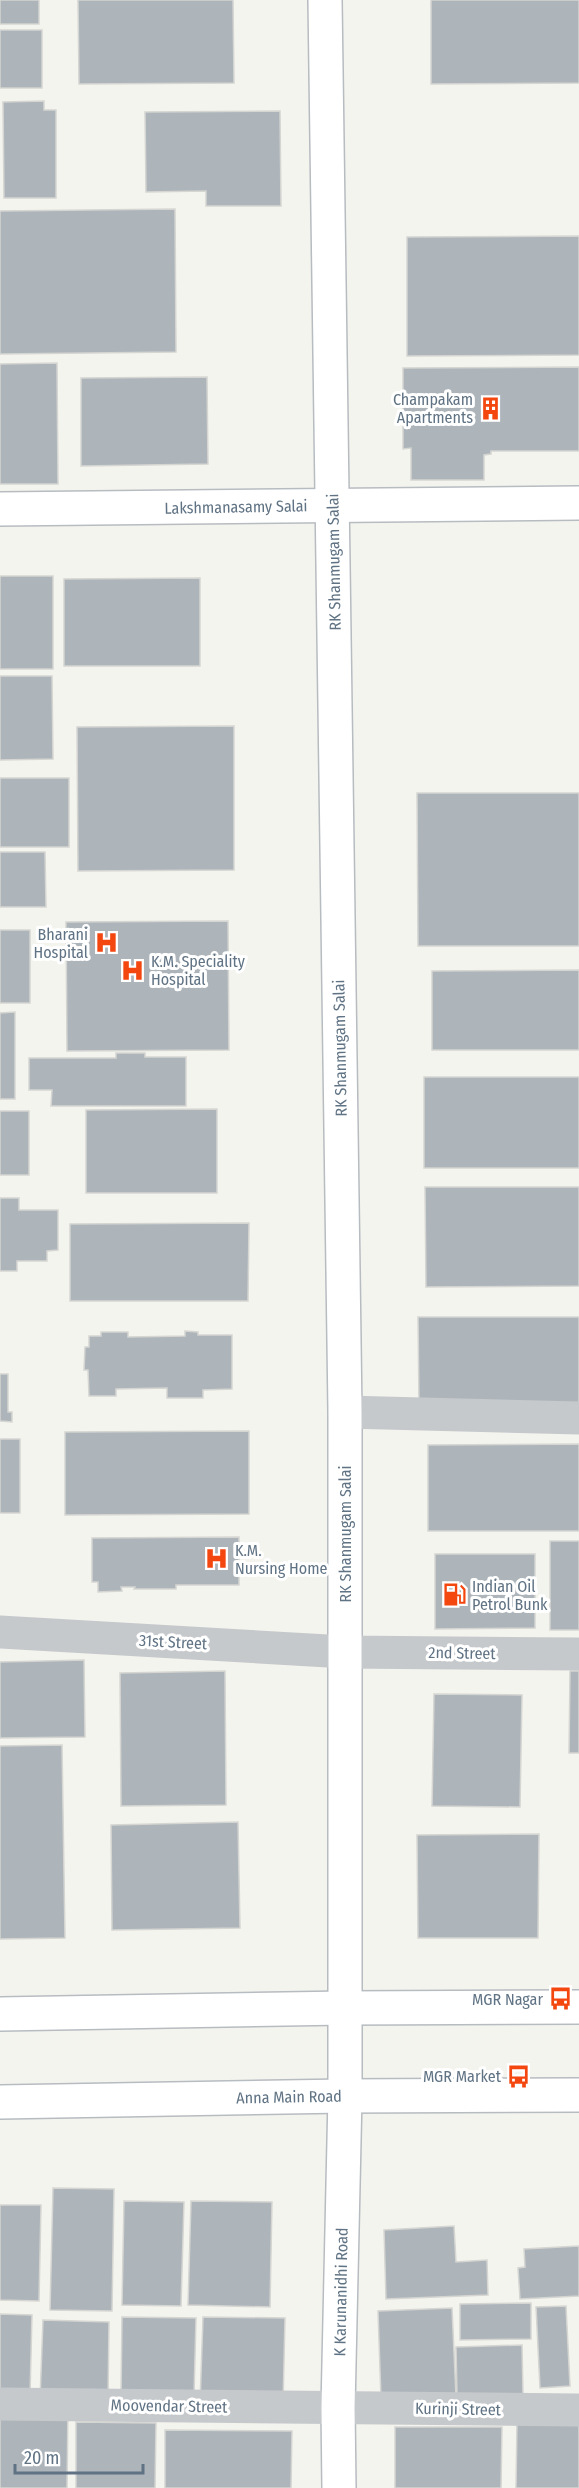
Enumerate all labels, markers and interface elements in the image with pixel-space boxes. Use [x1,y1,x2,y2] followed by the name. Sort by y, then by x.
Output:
[393,390,473,427] place label: Champakam Apartments
[478,395,504,421] building icon: Champakam Apartments
[323,493,345,631] street label: RK Shanmugam Salai
[164,496,308,518] street label: Lakshmanasamy Salai
[33,925,88,962] place label: Bharani Hospital
[93,930,119,956] hospital icon: Bharani Hospital
[151,952,246,989] place label: K.M. Speciality Hospital
[120,957,146,983] hospital icon: K.M. Speciality Hospital
[329,979,351,1117] street label: RK Shanmugam Salai
[336,1465,355,1603] street label: RK Shanmugam Salai
[235,1541,327,1578] place label: K.M. Nursing Home
[204,1546,230,1572] hospital icon: K.M. Nursing Home
[472,1577,548,1614] place label: Indian Oil Petrol Bunk
[441,1582,467,1608] fuel station icon: Indian Oil Petrol Bunk
[138,1631,208,1653] street label: 31st Street
[428,1643,497,1663] street label: 2nd Street
[548,1986,574,2012] bus stop icon: MGR Nagar
[472,1990,543,2009] place label: MGR Nagar
[506,2063,532,2089] bus stop icon: MGR Market
[423,2067,502,2086] place label: MGR Market
[236,2087,342,2107] street label: Anna Main Road
[330,2227,352,2357] street label: K Karunanidhi Road
[111,2395,228,2417] street label: Moovendar Street
[415,2399,502,2419] street label: Kurinji Street
[15,2437,142,2475] scale bar
[24,2447,59,2469] text: 20 m

